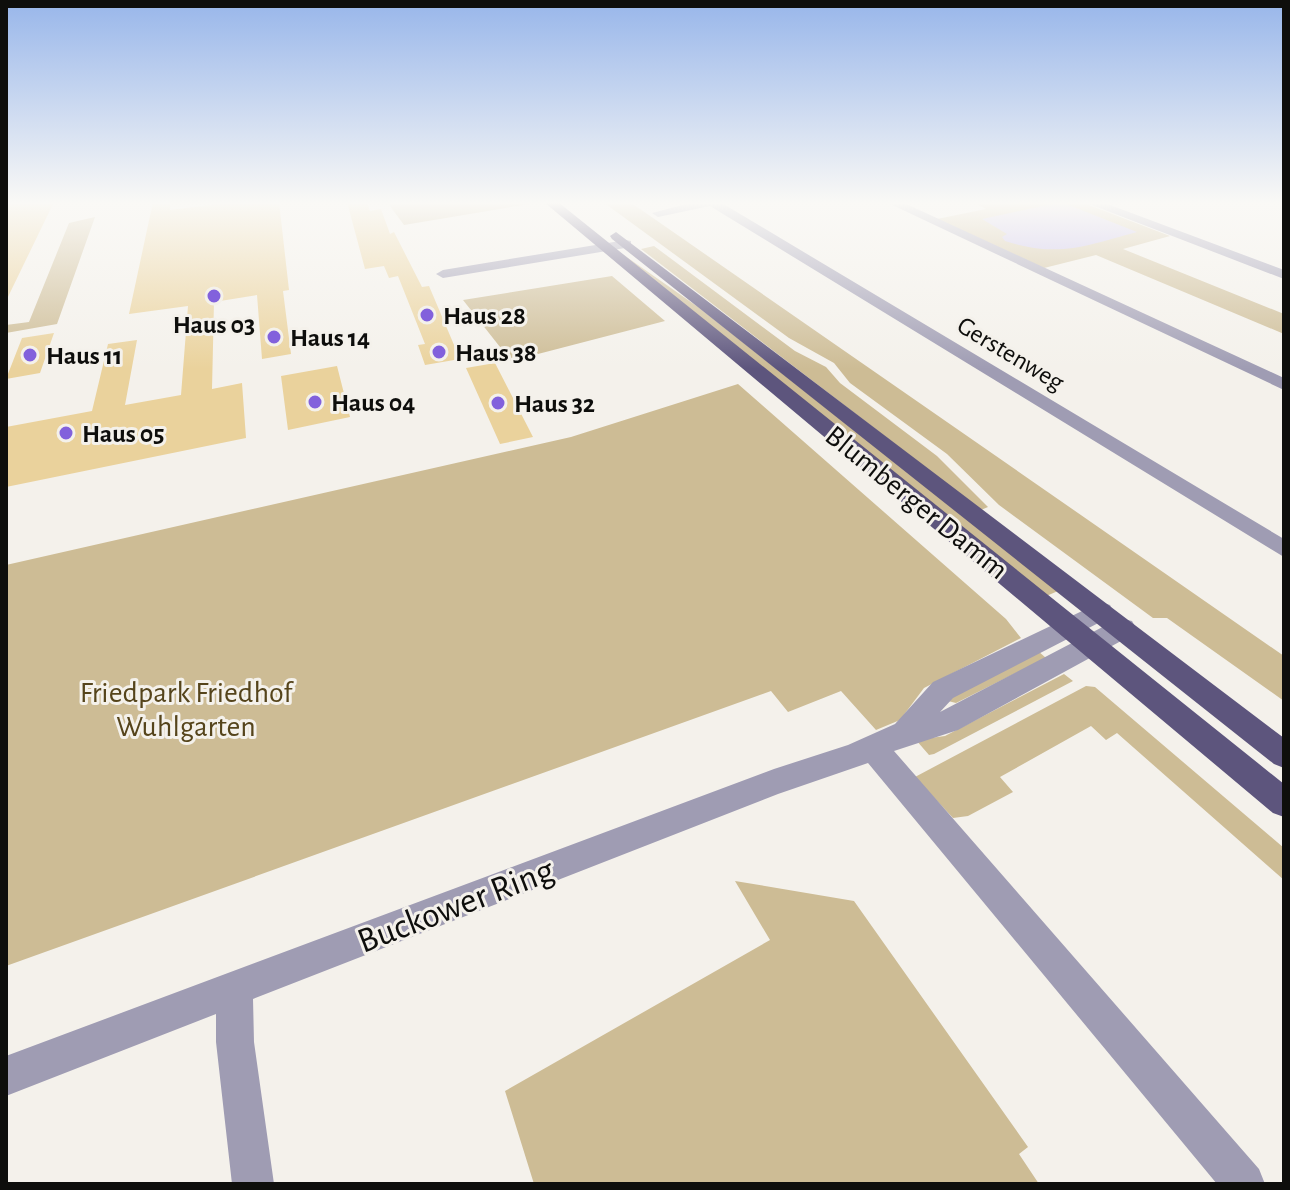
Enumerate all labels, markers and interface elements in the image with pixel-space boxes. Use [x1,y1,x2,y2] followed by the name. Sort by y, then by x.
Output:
[205,287,223,305] marker: Haus 03
[443,303,526,329] place label: Haus 28
[418,306,436,324] marker: Haus 28
[173,312,255,338] place label: Haus 03
[953,312,1069,396] street label: Gerstenweg
[290,325,370,351] place label: Haus 14
[265,328,283,346] marker: Haus 14
[455,340,537,366] place label: Haus 38
[46,343,122,369] place label: Haus 11
[430,343,448,361] marker: Haus 38
[21,346,39,364] marker: Haus 11
[331,390,415,416] place label: Haus 04
[514,391,595,417] place label: Haus 32
[306,393,324,411] marker: Haus 04
[489,394,507,412] marker: Haus 32
[819,420,1013,585] street label: Blumberger Damm
[82,421,164,447] place label: Haus 05
[57,424,75,442] marker: Haus 05
[80,678,294,742] park label: Friedpark Friedhof Wuhlgarten
[353,852,559,960] street label: Buckower Ring

